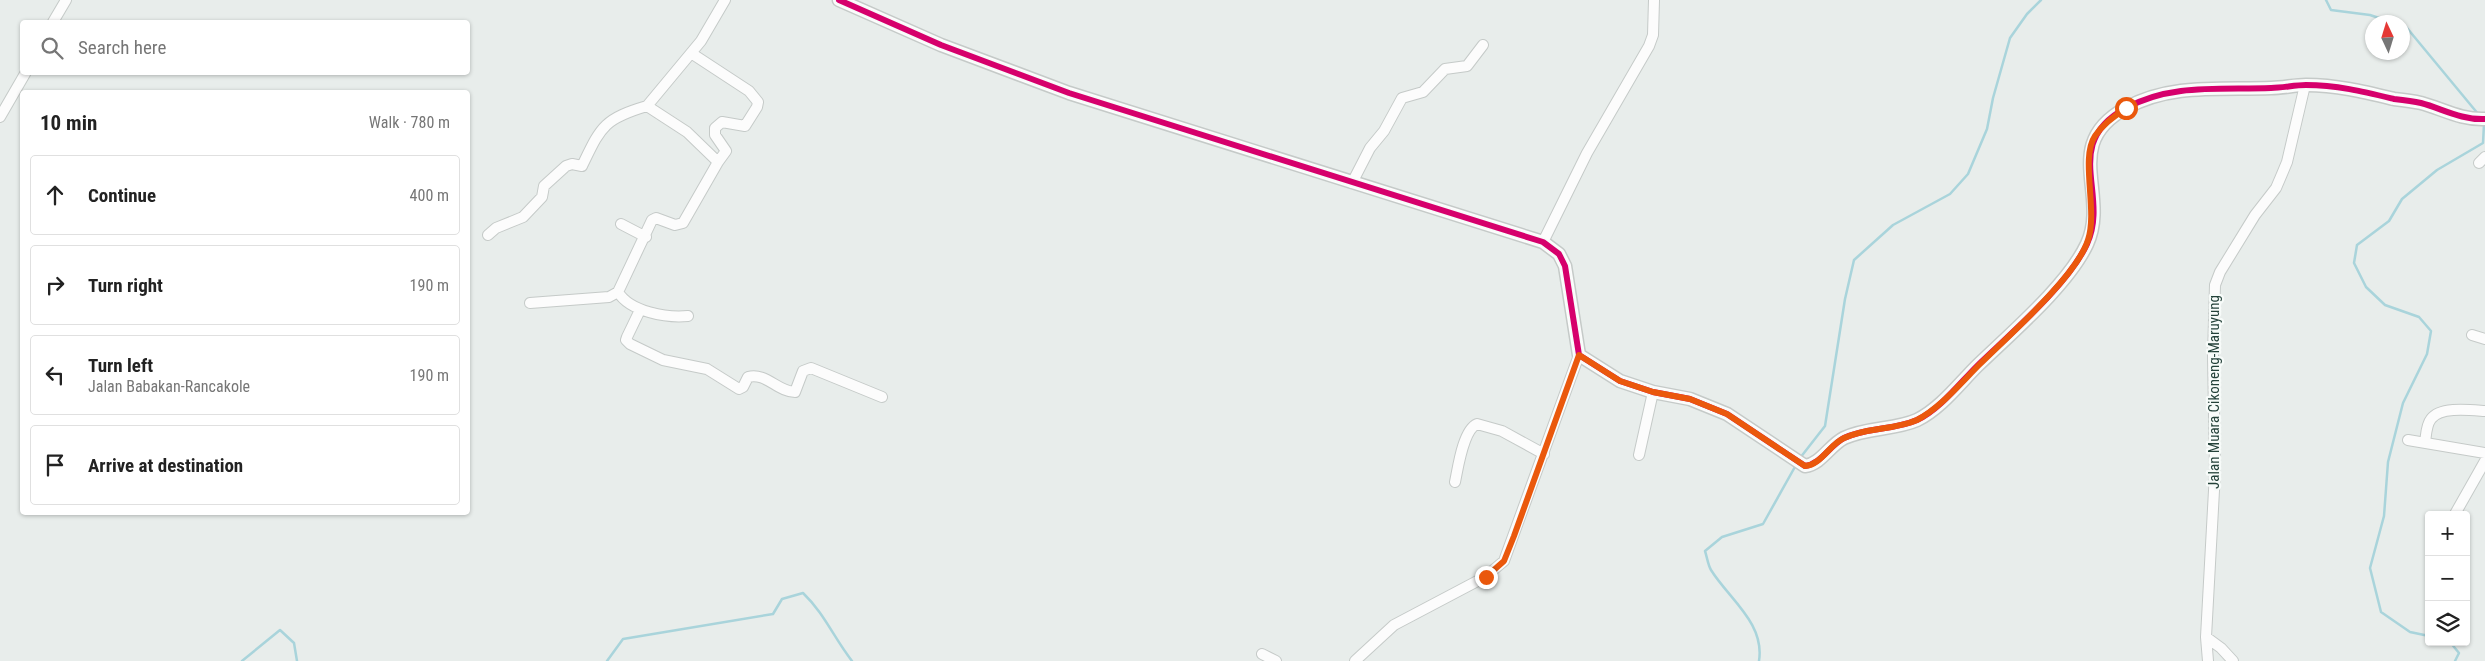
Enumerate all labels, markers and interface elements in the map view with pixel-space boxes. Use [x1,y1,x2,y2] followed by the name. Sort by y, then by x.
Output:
[2365,15,2410,60] north arrow
[20,20,470,75] search box
[38,34,66,62] icon: search
[78,36,166,59] text: Search here
[2115,97,2138,120] route start
[40,111,97,135] text: 10 min
[369,113,450,132] text: Walk · 780 m
[41,181,69,209] icon: ahead
[88,184,156,207] text: Continue
[410,186,449,205] text: 400 m
[41,271,69,299] icon: right
[88,274,163,297] text: Turn right
[410,276,449,295] text: 190 m
[2205,295,2223,489] street label: Jalan Muara Cikoneng-Maruyung
[88,354,153,377] text: Turn left
[41,361,69,389] icon: left
[410,366,449,385] text: 190 m
[88,377,250,396] text: Jalan Babakan-Rancakole
[41,451,69,479] icon: arrive
[88,454,243,477] text: Arrive at destination
[2425,511,2470,646] map controls
[2425,511,2470,556] button: +
[2425,556,2470,601] button: −
[1475,566,1498,589] route end
[2425,601,2470,646] button: layers

